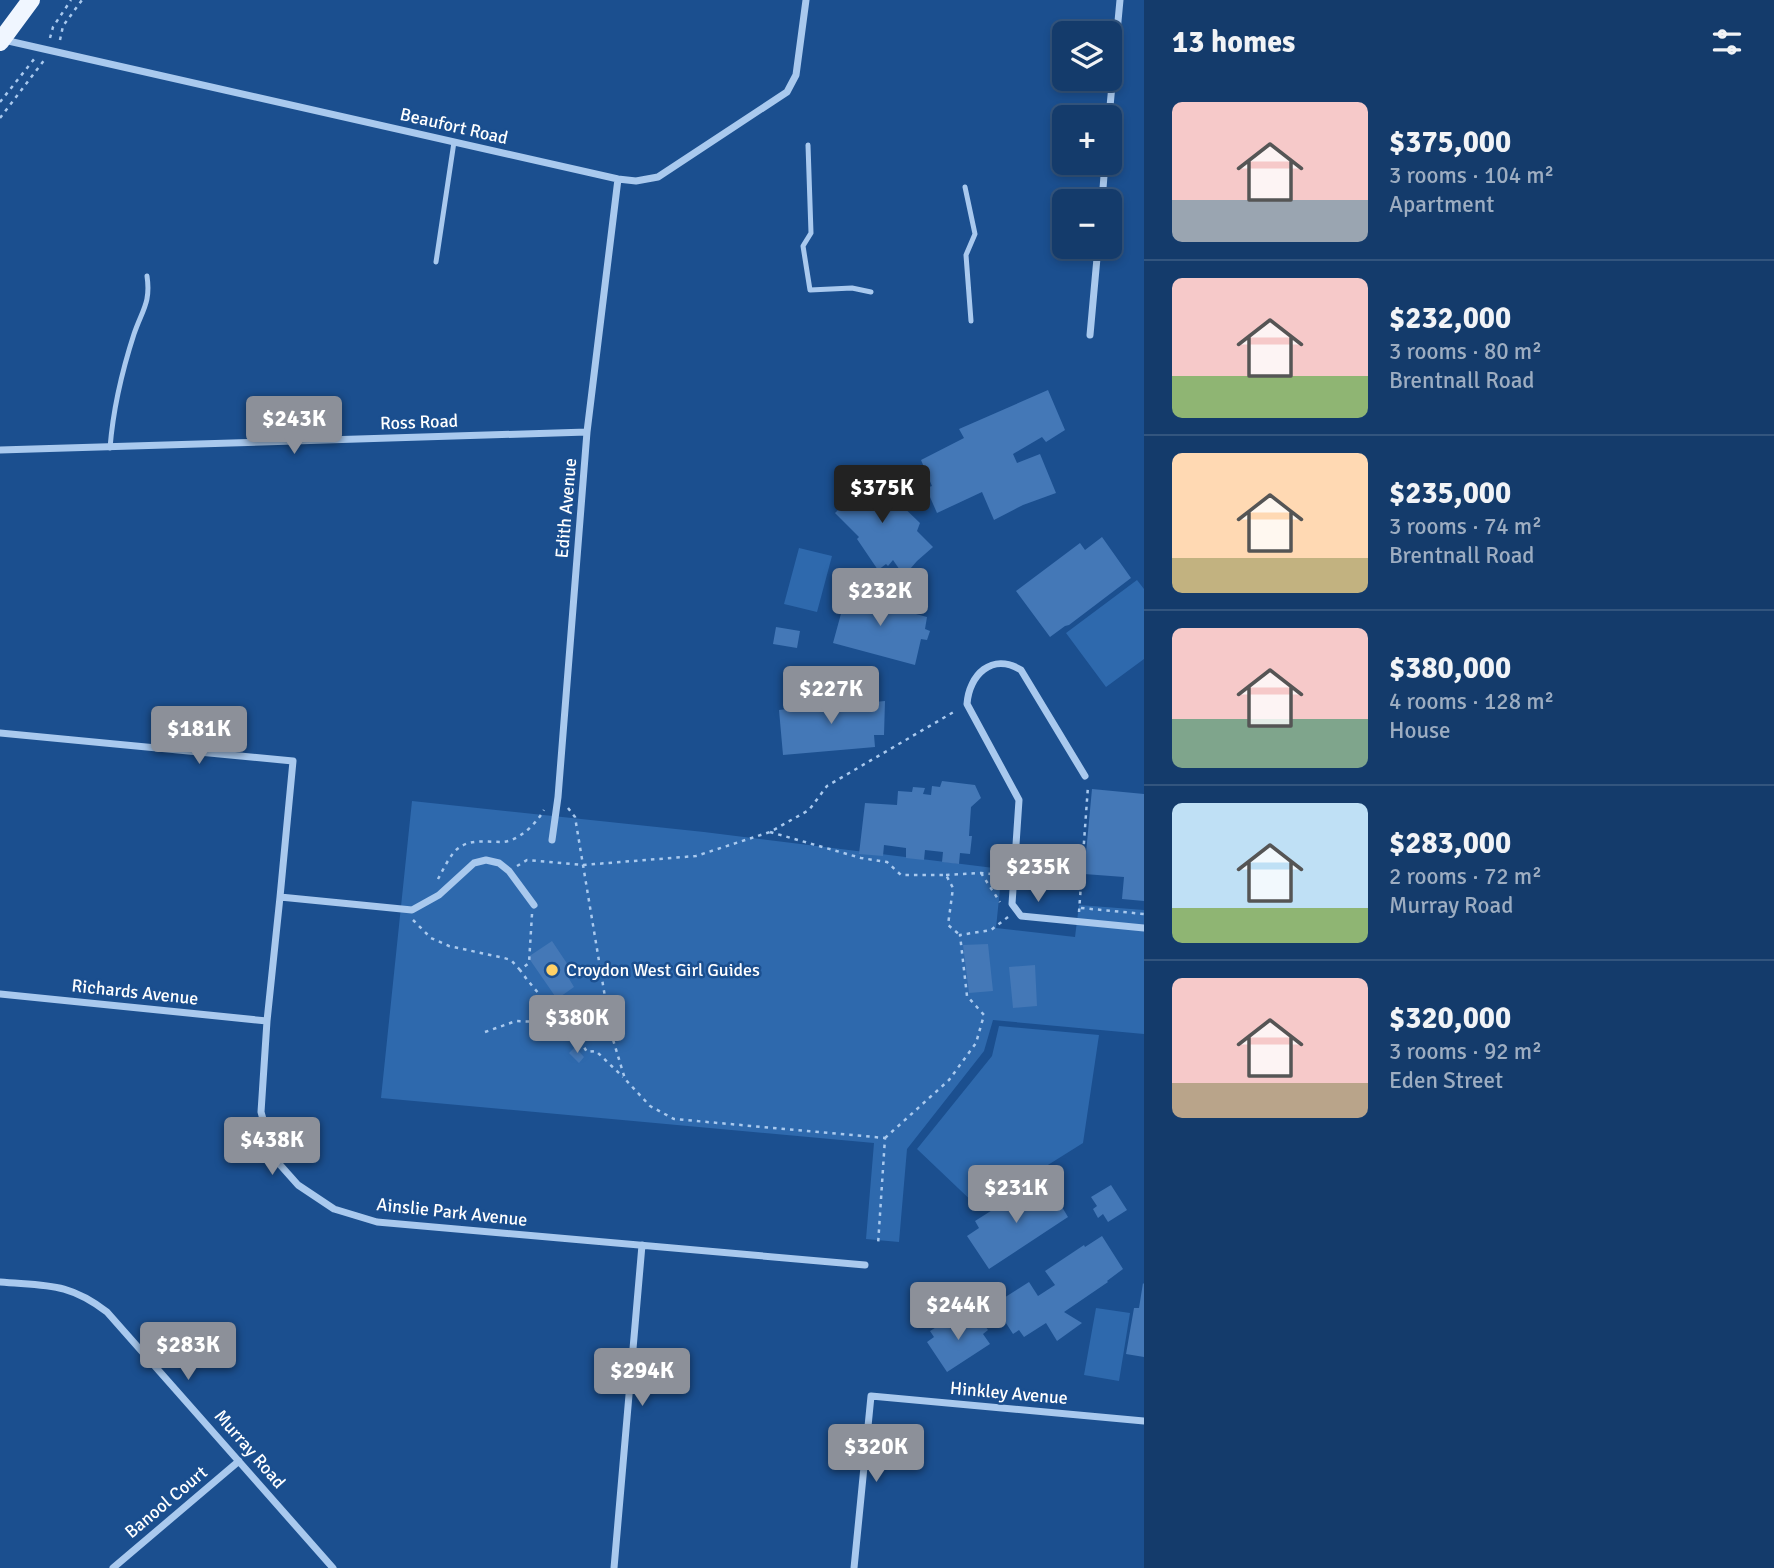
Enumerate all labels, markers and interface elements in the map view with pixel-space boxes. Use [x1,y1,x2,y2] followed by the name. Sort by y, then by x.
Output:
[1052,21,1122,259] map controls
[1052,21,1122,91] button: layers
[1708,23,1746,61] icon: filters
[1172,24,1295,61] text: 13 homes
[398,103,510,149] street label: Beaufort Road
[1052,105,1122,175] button: +
[1389,124,1511,161] text: $375,000
[1228,130,1312,214] icon: home
[1389,161,1554,190] text: 3 rooms · 104 m²
[1052,189,1122,259] button: −
[1389,190,1494,219] text: Apartment
[1389,300,1511,337] text: $232,000
[1228,306,1312,390] icon: home
[1389,337,1542,366] text: 3 rooms · 80 m²
[1389,366,1534,395] text: Brentnall Road
[245,396,343,456] pin: $243K
[262,404,326,433] text: $243K
[380,410,458,434] street label: Ross Road
[551,457,581,559] street label: Edith Avenue
[833,466,931,525] pin: $375K
[850,473,914,502] text: $375K
[1389,475,1511,512] text: $235,000
[1228,481,1312,565] icon: home
[1389,512,1542,541] text: 3 rooms · 74 m²
[1389,541,1534,570] text: Brentnall Road
[831,568,929,628] pin: $232K
[848,576,912,605] text: $232K
[1389,650,1511,687] text: $380,000
[1228,656,1312,740] icon: home
[782,666,880,726] pin: $227K
[799,674,863,703] text: $227K
[1389,687,1554,716] text: 4 rooms · 128 m²
[150,706,248,766] pin: $181K
[167,714,231,743] text: $181K
[1389,716,1451,745] text: House
[1389,825,1511,862] text: $283,000
[1228,831,1312,915] icon: home
[989,844,1087,904] pin: $235K
[1006,852,1070,881] text: $235K
[1389,862,1542,891] text: 2 rooms · 72 m²
[1389,891,1513,920] text: Murray Road
[566,959,760,981] place label: Croydon West Girl Guides
[544,962,560,978] marker: Croydon West Girl Guides
[71,974,199,1010] street label: Richards Avenue
[528,996,626,1055] pin: $380K
[1389,1000,1511,1037] text: $320,000
[545,1003,609,1032] text: $380K
[1228,1006,1312,1090] icon: home
[1389,1037,1542,1066] text: 3 rooms · 92 m²
[1389,1066,1503,1095] text: Eden Street
[223,1118,321,1177] pin: $438K
[240,1125,304,1154] text: $438K
[967,1166,1065,1225] pin: $231K
[984,1173,1048,1202] text: $231K
[376,1193,528,1231] street label: Ainslie Park Avenue
[909,1282,1007,1342] pin: $244K
[926,1290,990,1319] text: $244K
[139,1322,237,1382] pin: $283K
[156,1330,220,1359] text: $283K
[593,1348,691,1408] pin: $294K
[610,1356,674,1385] text: $294K
[949,1377,1069,1409] street label: Hinkley Avenue
[210,1405,290,1493] street label: Murray Road
[827,1424,925,1484] pin: $320K
[844,1432,908,1461] text: $320K
[120,1461,212,1543] street label: Banool Court

